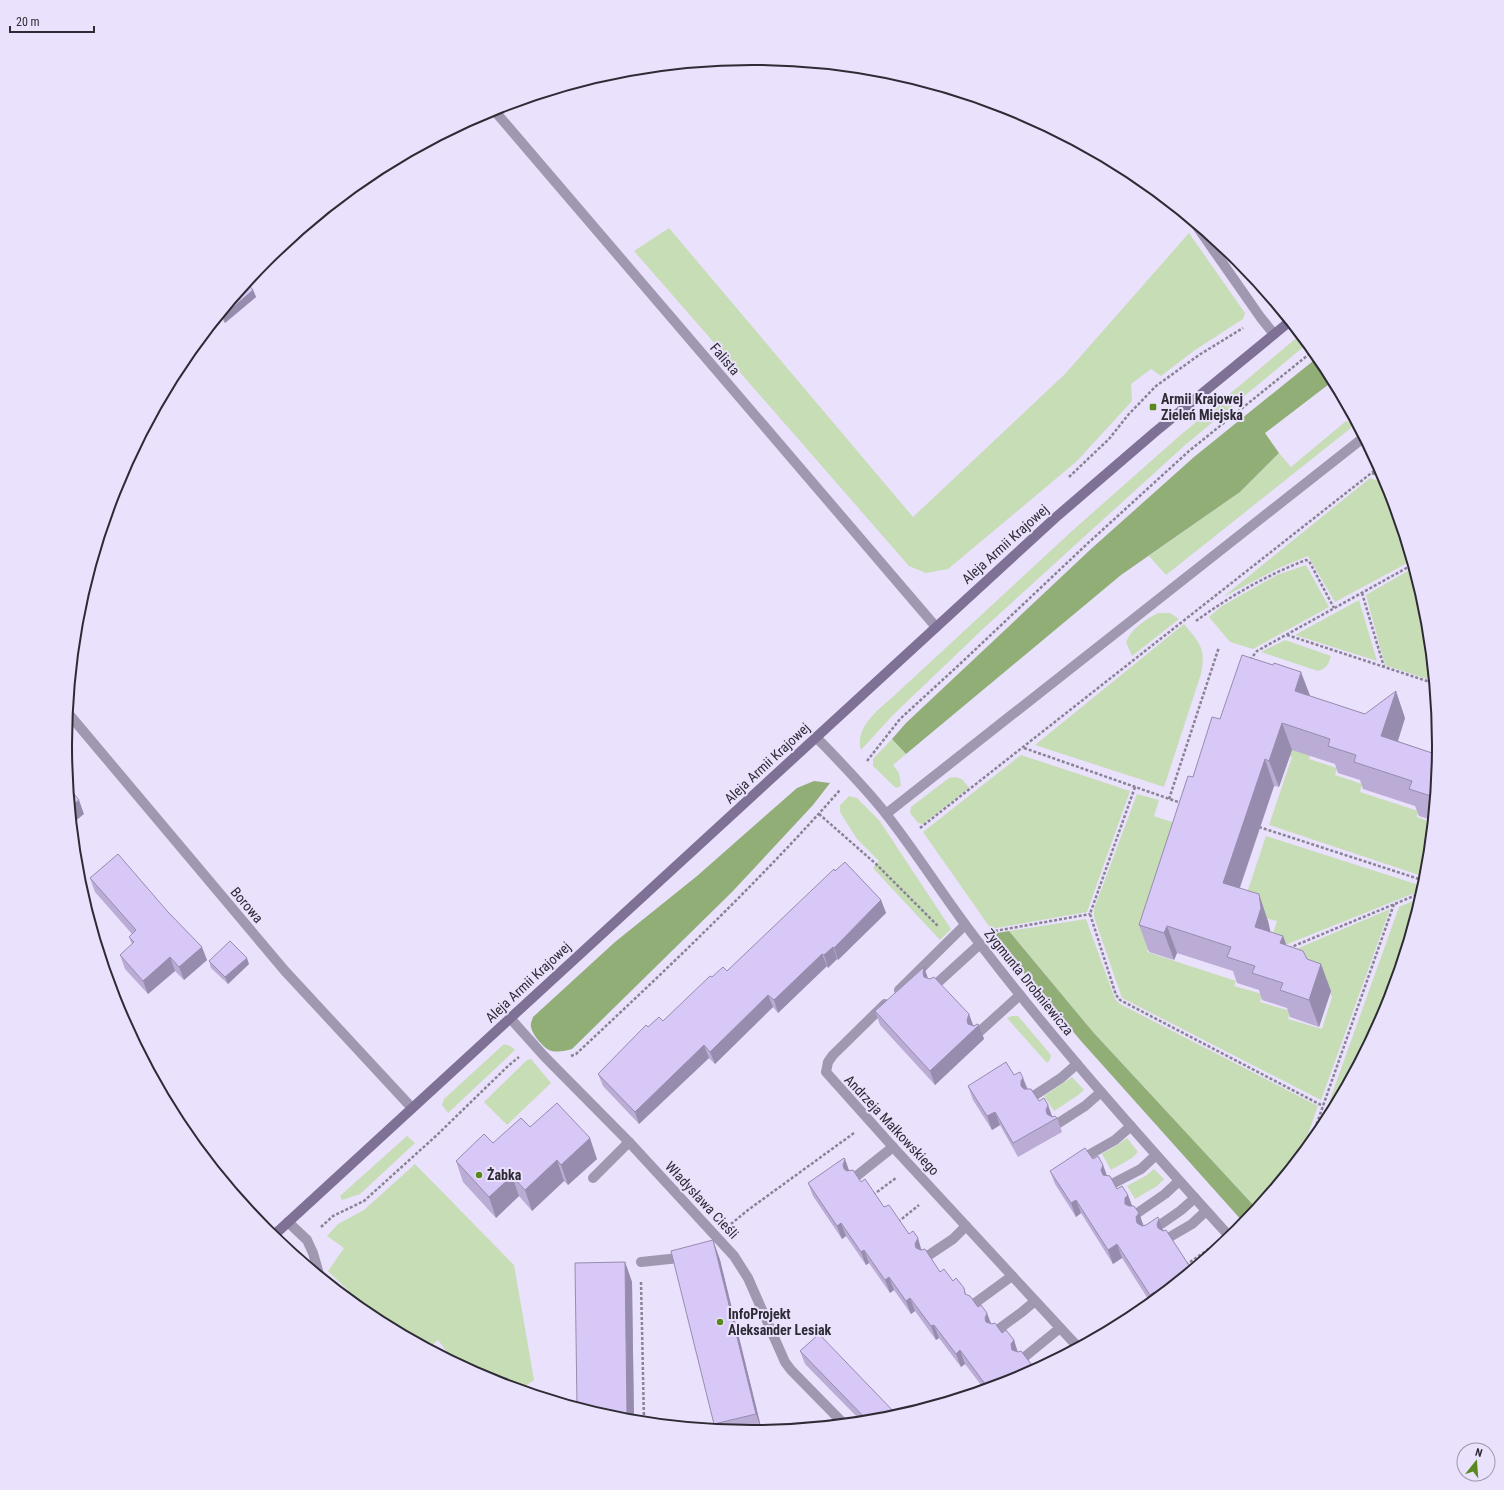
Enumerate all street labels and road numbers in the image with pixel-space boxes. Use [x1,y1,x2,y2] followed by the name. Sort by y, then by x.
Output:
[707,340,743,378] street label: Falista
[959,501,1051,587] street label: Aleja Armii Krajowej
[721,719,813,807] street label: Aleja Armii Krajowej
[227,884,267,926] street label: Borowa
[981,926,1077,1038] street label: Zygmunta Drobniewicza
[482,938,574,1026] street label: Aleja Armii Krajowej
[841,1072,943,1178] street label: Andrzeja Małkowskiego
[662,1158,742,1242] street label: Władysława Cieśli

